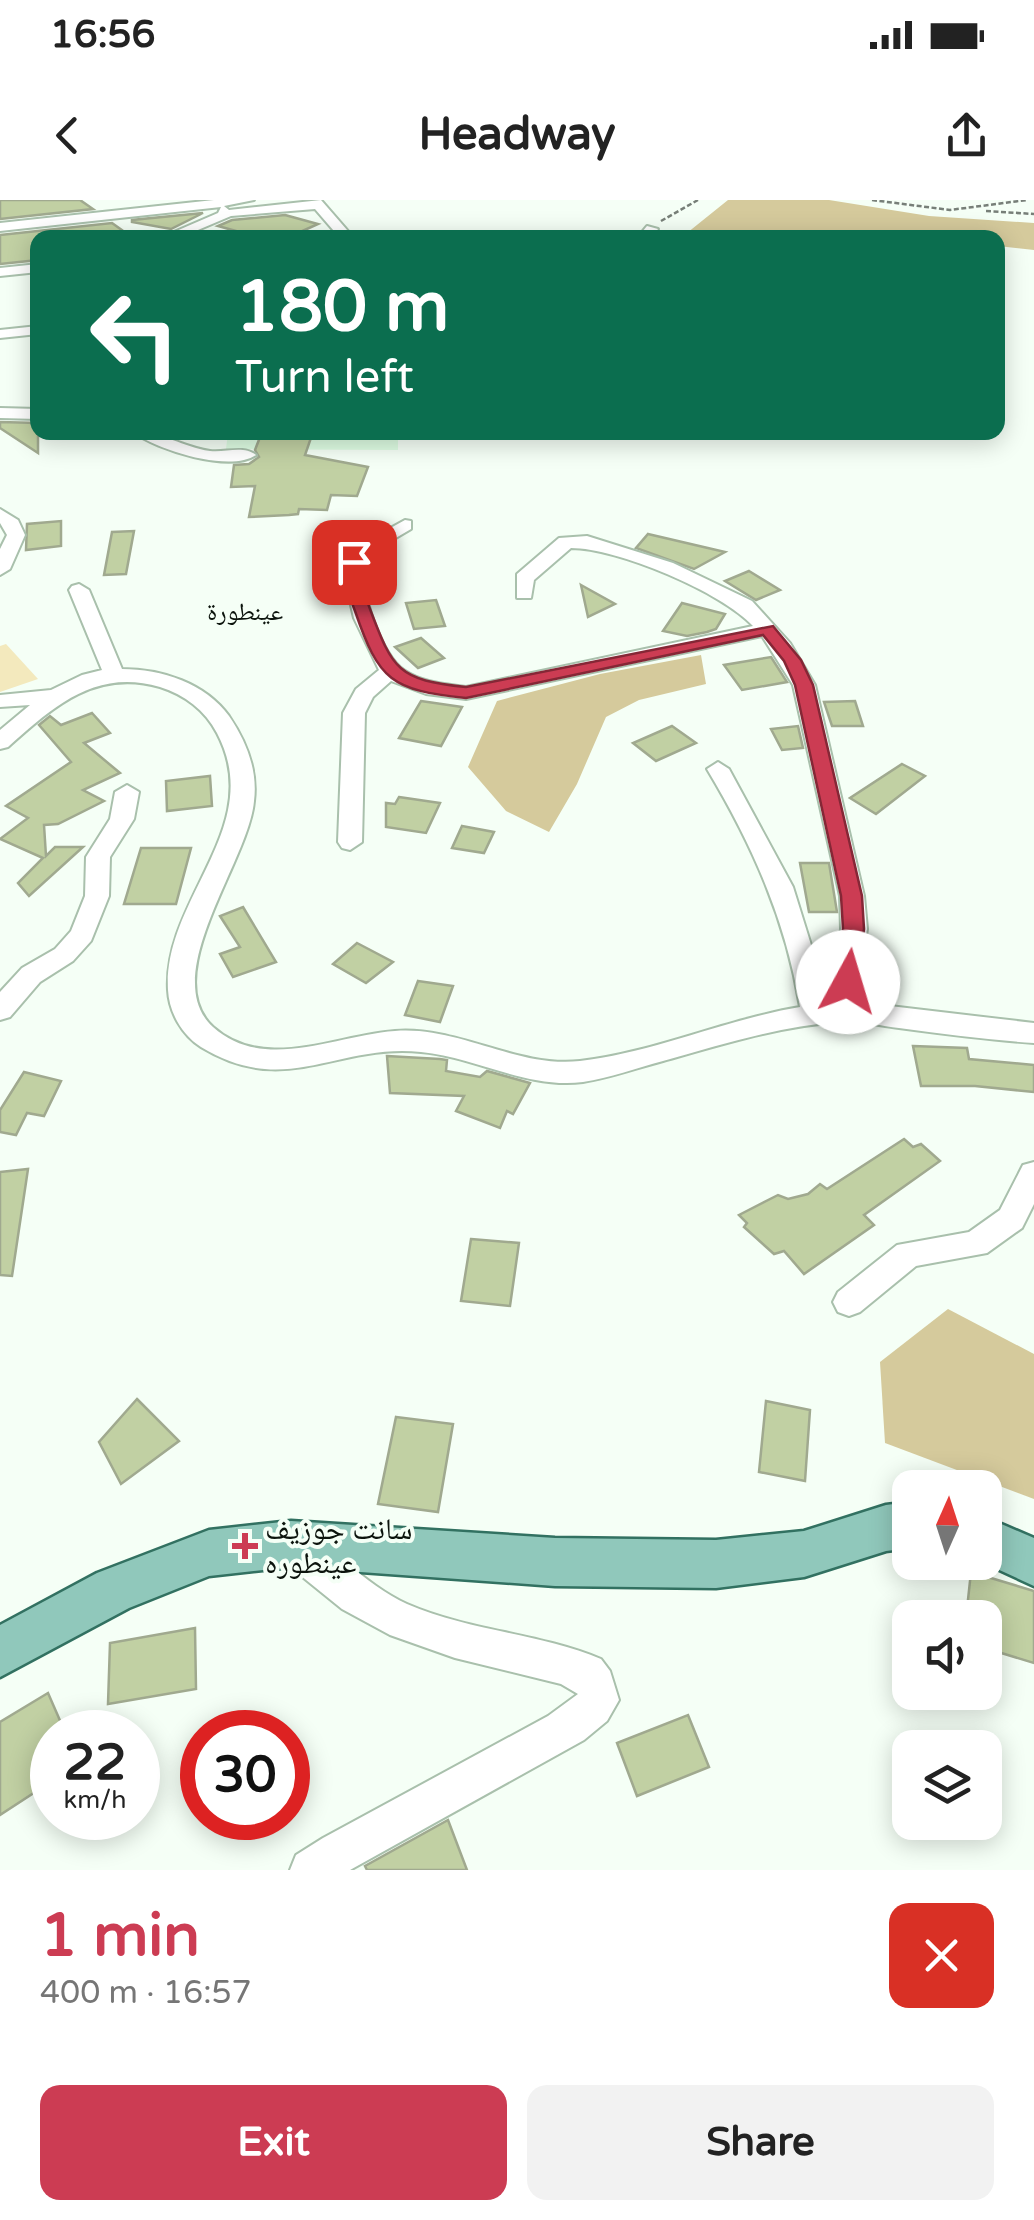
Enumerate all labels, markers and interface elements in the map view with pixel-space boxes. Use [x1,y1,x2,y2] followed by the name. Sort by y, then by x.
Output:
[50,12,155,58] text: 16:56
[40,108,95,163] icon: back
[419,108,615,162] text: Headway
[939,108,994,163] icon: share
[235,266,449,350] text: 180 m
[70,270,200,400] icon: left
[235,351,414,405] text: Turn left
[312,520,397,605] pin
[327,535,382,590] icon: arrive
[207,597,283,627] district label: عينطورة
[796,930,900,1034] position arrow
[892,1470,1002,1580] north arrow
[892,1470,1002,1840] map controls
[265,1511,412,1582] place label: سانت جوزيف عينطوره
[234,1535,256,1557] marker: سانت جوزيف عينطوره
[892,1600,1002,1710] button: sound
[180,1710,310,1840] speed limit sign: 30
[892,1730,1002,1840] button: layers
[64,1733,126,1793] text: 22
[64,1785,126,1815] text: km/h
[40,1900,200,1972] text: 1 min
[889,1903,994,2008] button: close
[40,1974,252,2012] text: 400 m · 16:57
[40,2085,507,2200] button: Exit
[527,2085,994,2200] button: Share

